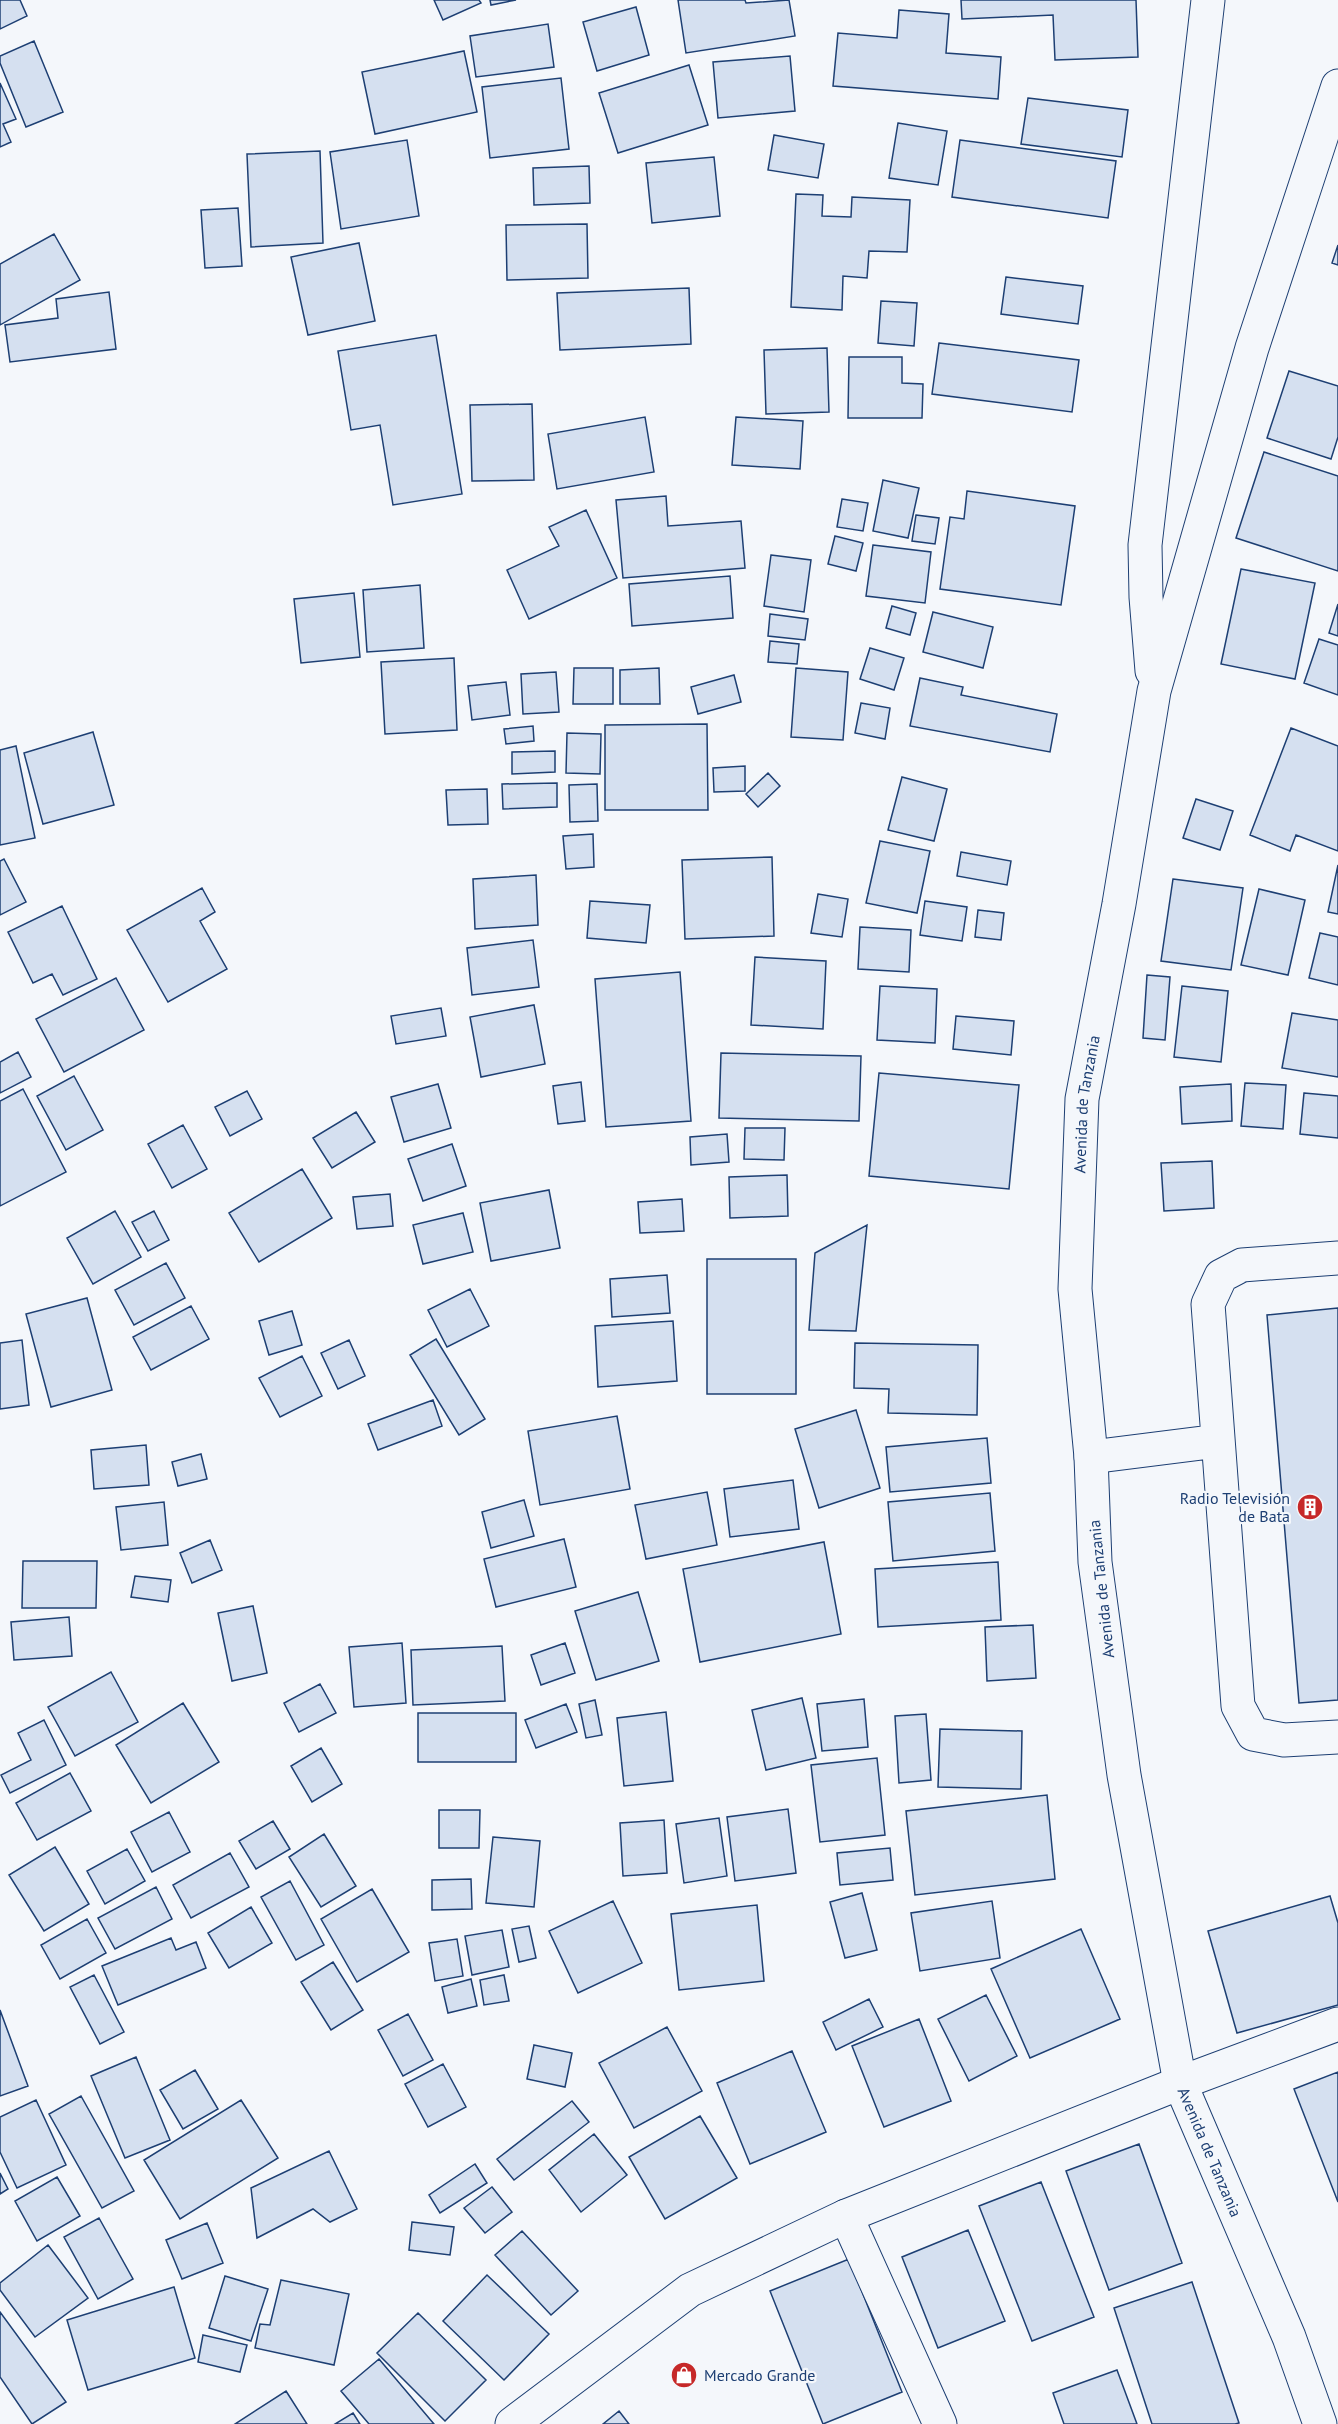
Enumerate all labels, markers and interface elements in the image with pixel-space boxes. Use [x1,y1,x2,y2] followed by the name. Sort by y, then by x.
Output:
[1069,1034,1104,1174] street label: Avenida de Tanzania
[1180,1488,1290,1526] place label: Radio Televisión de Bata
[1295,1492,1325,1522] building icon: Radio Televisión de Bata
[1084,1519,1118,1659] street label: Avenida de Tanzania
[1174,2084,1246,2220] street label: Avenida de Tanzania
[669,2360,699,2390] shop icon: Mercado Grande
[704,2365,816,2385] place label: Mercado Grande

